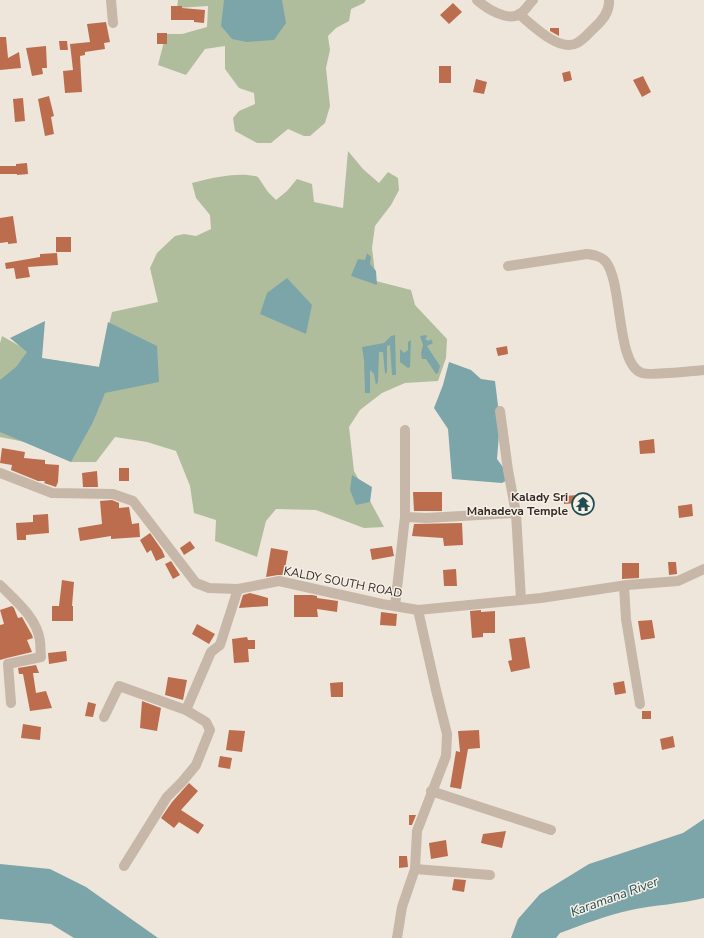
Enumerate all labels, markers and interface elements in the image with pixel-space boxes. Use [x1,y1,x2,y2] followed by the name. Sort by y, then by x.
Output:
[467,489,568,519] place label: Kalady Sri Mahadeva Temple
[570,491,596,517] temple icon: Kalady Sri Mahadeva Temple
[282,563,404,601] street label: KALDY SOUTH ROAD
[568,873,661,921] water label: Karamana River

